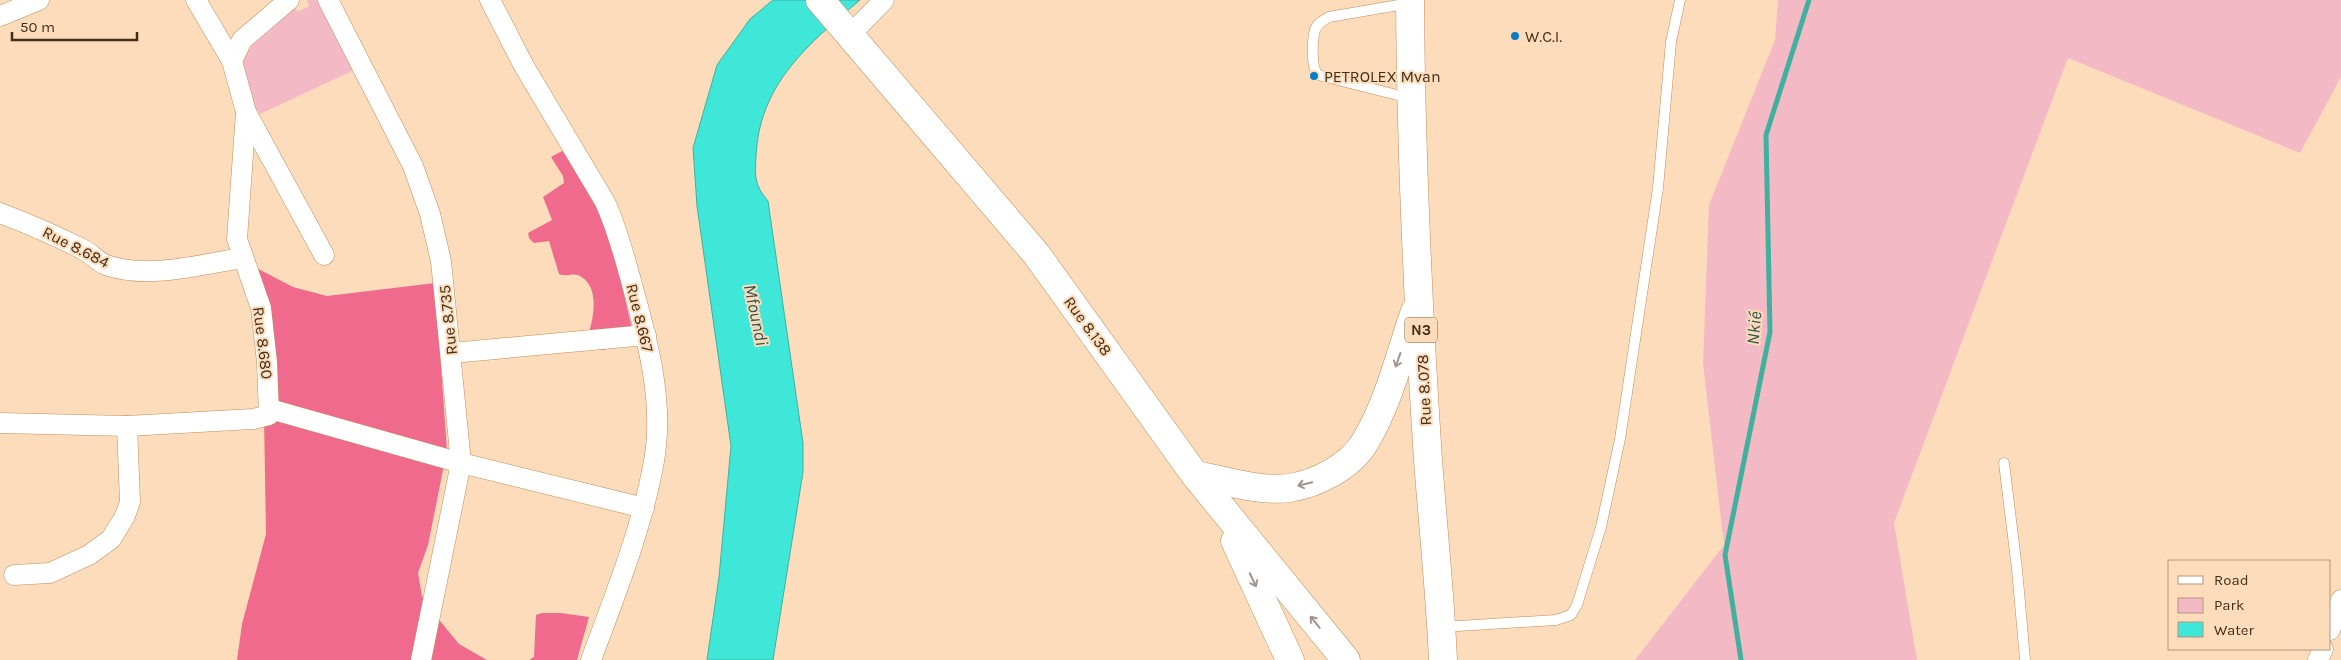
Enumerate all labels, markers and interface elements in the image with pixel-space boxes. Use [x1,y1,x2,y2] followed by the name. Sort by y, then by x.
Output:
[12,10,138,42] scale bar
[20,18,55,36] text: 50 m
[1525,27,1562,46] place label: W.C.I.
[1509,30,1521,42] marker: W.C.I.
[1324,67,1441,86] place label: PETROLEX Mvan
[1308,70,1320,82] marker: PETROLEX Mvan
[40,222,112,272] street label: Rue 8.684
[622,282,658,355] street label: Rue 8.667
[739,282,773,348] water label: Mfoundi
[435,284,461,356] street label: Rue 8.735
[1060,293,1116,359] street label: Rue 8.138
[249,306,277,380] street label: Rue 8.680
[1742,310,1766,346] water label: Nkié
[1405,318,1437,342] road number: N3
[1393,352,1402,368] one-way arrow
[1413,354,1435,426] street label: Rue 8.078
[1298,480,1314,489] one-way arrow
[2168,560,2331,650] legend
[2214,571,2249,589] text: Road
[1248,572,1258,587] one-way arrow
[2214,596,2244,614] text: Park
[1309,616,1320,629] one-way arrow
[2214,621,2255,639] text: Water

